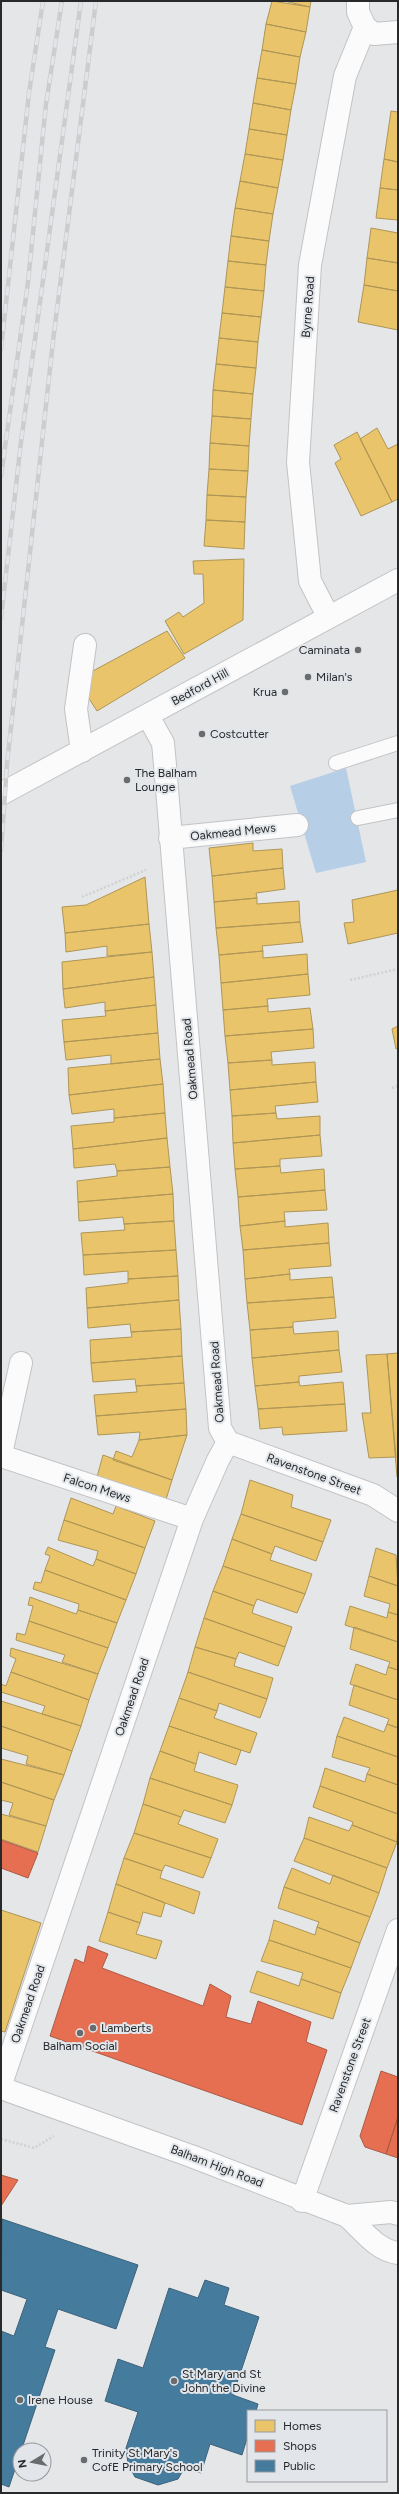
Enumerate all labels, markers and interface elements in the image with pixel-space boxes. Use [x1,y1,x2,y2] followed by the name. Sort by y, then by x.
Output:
[299,276,317,338] street label: Byrne Road
[299,643,350,657] place label: Caminata
[353,645,363,655] marker: Caminata
[169,666,231,708] street label: Bedford Hill
[316,670,353,684] place label: Milan's
[303,672,313,682] marker: Milan's
[253,685,277,699] place label: Krua
[280,687,290,697] marker: Krua
[210,727,269,741] place label: Costcutter
[197,729,207,739] marker: Costcutter
[135,766,197,794] place label: The Balham Lounge
[122,775,132,785] marker: The Balham Lounge
[190,821,277,843] street label: Oakmead Mews
[179,1018,201,1100] street label: Oakmead Road
[207,1341,227,1423] street label: Oakmead Road
[265,1450,364,1498] street label: Ravenstone Street
[62,1471,133,1506] street label: Falcon Mews
[112,1656,152,1738] street label: Oakmead Road
[8,1963,48,2045] street label: Oakmead Road
[326,2015,374,2114] street label: Ravenstone Street
[101,2021,152,2035] place label: Lamberts
[88,2023,98,2033] marker: Lamberts
[75,2028,85,2038] marker: Balham Social
[43,2039,117,2053] place label: Balham Social
[169,2142,265,2190] street label: Balham High Road
[182,2367,266,2395] place label: St Mary and St John the Divine
[169,2376,179,2386] marker: St Mary and St John the Divine
[28,2393,93,2407] place label: Irene House
[15,2395,25,2405] marker: Irene House
[247,2410,387,2482] legend
[283,2419,322,2433] text: Homes
[283,2439,317,2453] text: Shops
[12,2442,52,2482] north arrow
[92,2446,203,2474] place label: Trinity St Mary's CofE Primary School
[79,2455,89,2465] marker: Trinity St Mary's CofE Primary School
[16,2458,30,2469] text: N
[283,2459,316,2473] text: Public

